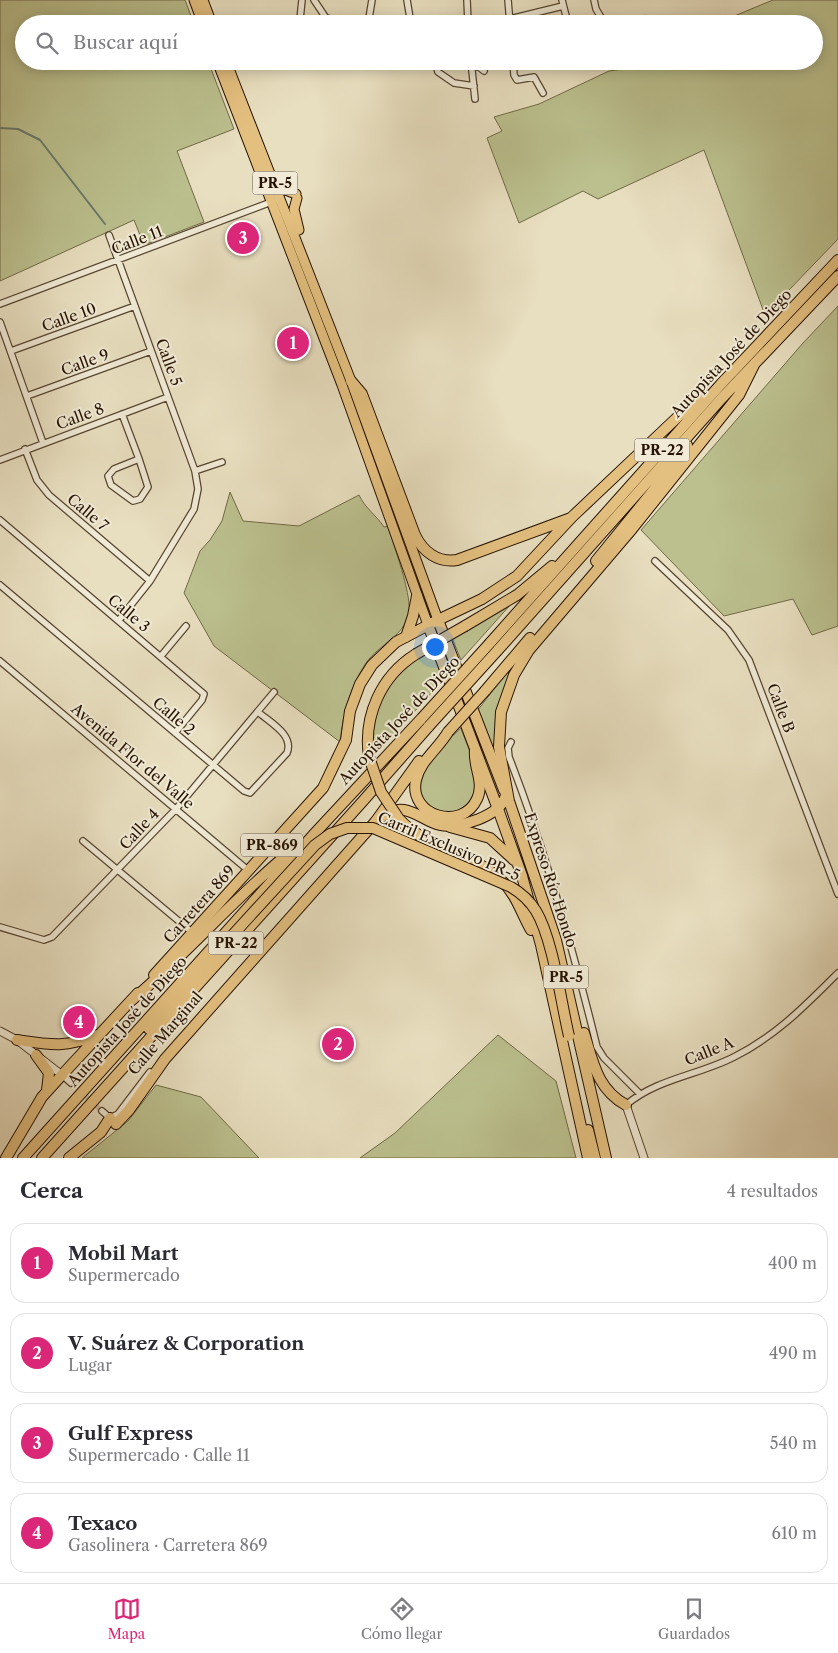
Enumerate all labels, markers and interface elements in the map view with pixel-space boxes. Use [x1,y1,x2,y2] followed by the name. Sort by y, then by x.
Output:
[15,15,823,70] search box
[33,29,61,57] icon: search
[73,31,178,54] text: Buscar aquí
[252,172,298,194] road number: PR-5
[227,219,259,257] pin: 3
[109,221,166,258] street label: Calle 11
[666,285,796,422] street label: Autopista José de Diego
[39,298,99,336] street label: Calle 10
[277,324,309,362] pin: 1
[152,336,186,388] street label: Calle 5
[58,345,112,379] street label: Calle 9
[53,399,107,433] street label: Calle 8
[634,438,690,462] road number: PR-22
[63,489,113,535] street label: Calle 7
[104,590,154,636] street label: Calle 3
[422,634,448,660] your location
[334,652,464,789] street label: Autopista José de Diego
[763,681,799,735] street label: Calle B
[149,693,199,739] street label: Calle 2
[67,698,198,813] street label: Avenida Flor del Valle
[115,804,163,854] street label: Calle 4
[375,807,523,885] street label: Carril Exclusivo PR-5
[520,810,582,950] street label: Expreso Río Hondo
[241,834,303,856] road number: PR-869
[159,861,239,947] street label: Carretera 869
[208,931,264,954] road number: PR-22
[63,952,191,1091] street label: Autopista José de Diego
[544,966,588,989] road number: PR-5
[124,987,207,1079] street label: Calle Marginal
[63,1003,95,1041] pin: 4
[322,1025,354,1063] pin: 2
[682,1032,737,1069] street label: Calle A
[20,1178,83,1203] text: Cerca
[727,1181,818,1201] text: 4 resultados
[68,1242,178,1265] text: Mobil Mart
[33,1253,41,1273] text: 1
[768,1253,817,1273] text: 400 m
[68,1265,180,1285] text: Supermercado
[68,1332,304,1355] text: V. Suárez & Corporation
[32,1343,42,1363] text: 2
[769,1343,817,1363] text: 490 m
[68,1355,112,1375] text: Lugar
[68,1422,193,1445] text: Gulf Express
[32,1433,42,1453] text: 3
[770,1433,817,1453] text: 540 m
[68,1445,250,1465] text: Supermercado · Calle 11
[68,1512,137,1535] text: Texaco
[32,1523,42,1543] text: 4
[772,1523,817,1543] text: 610 m
[68,1535,268,1555] text: Gasolinera · Carretera 869
[108,1595,145,1643] tab: Mapa
[361,1595,442,1643] tab: Cómo llegar
[658,1595,730,1643] tab: Guardados

